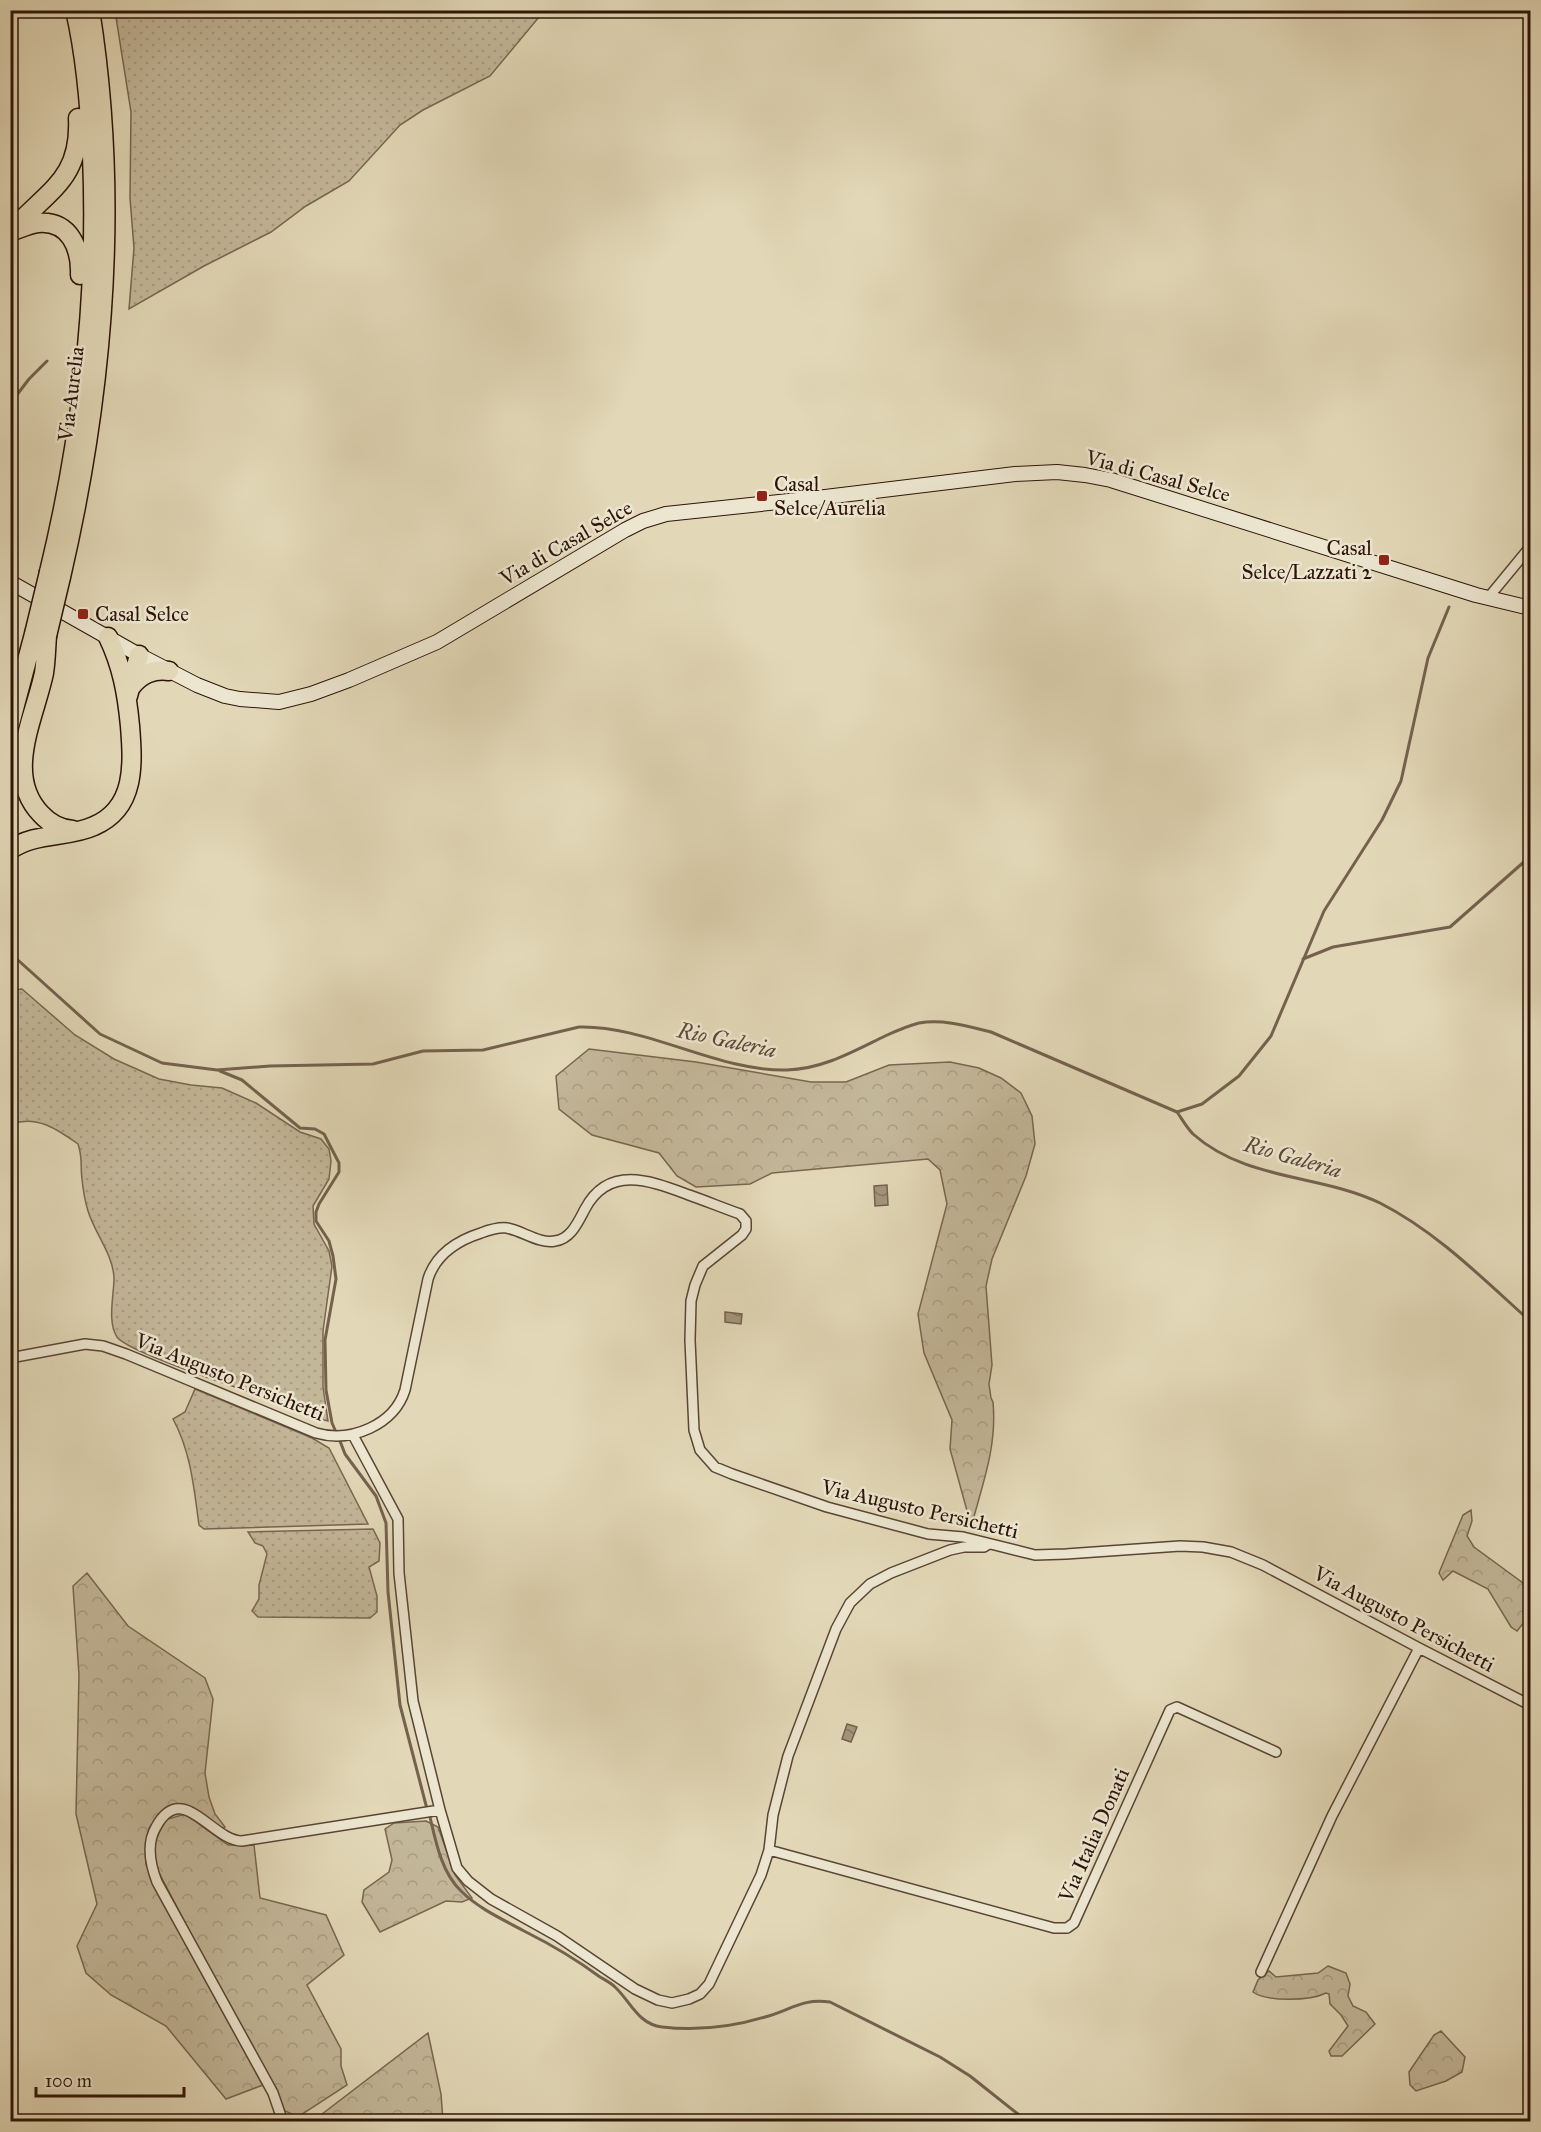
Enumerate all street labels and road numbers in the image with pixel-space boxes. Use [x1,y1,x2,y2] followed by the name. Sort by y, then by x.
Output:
[52,345,90,444] street label: Via Aurelia
[1082,444,1233,508] street label: Via di Casal Selce
[494,494,637,592] street label: Via di Casal Selce
[131,1327,329,1427] street label: Via Augusto Persichetti
[818,1473,1021,1544] street label: Via Augusto Persichetti
[1308,1560,1499,1678] street label: Via Augusto Persichetti
[1052,1764,1135,1907] street label: Via Italia Donati

